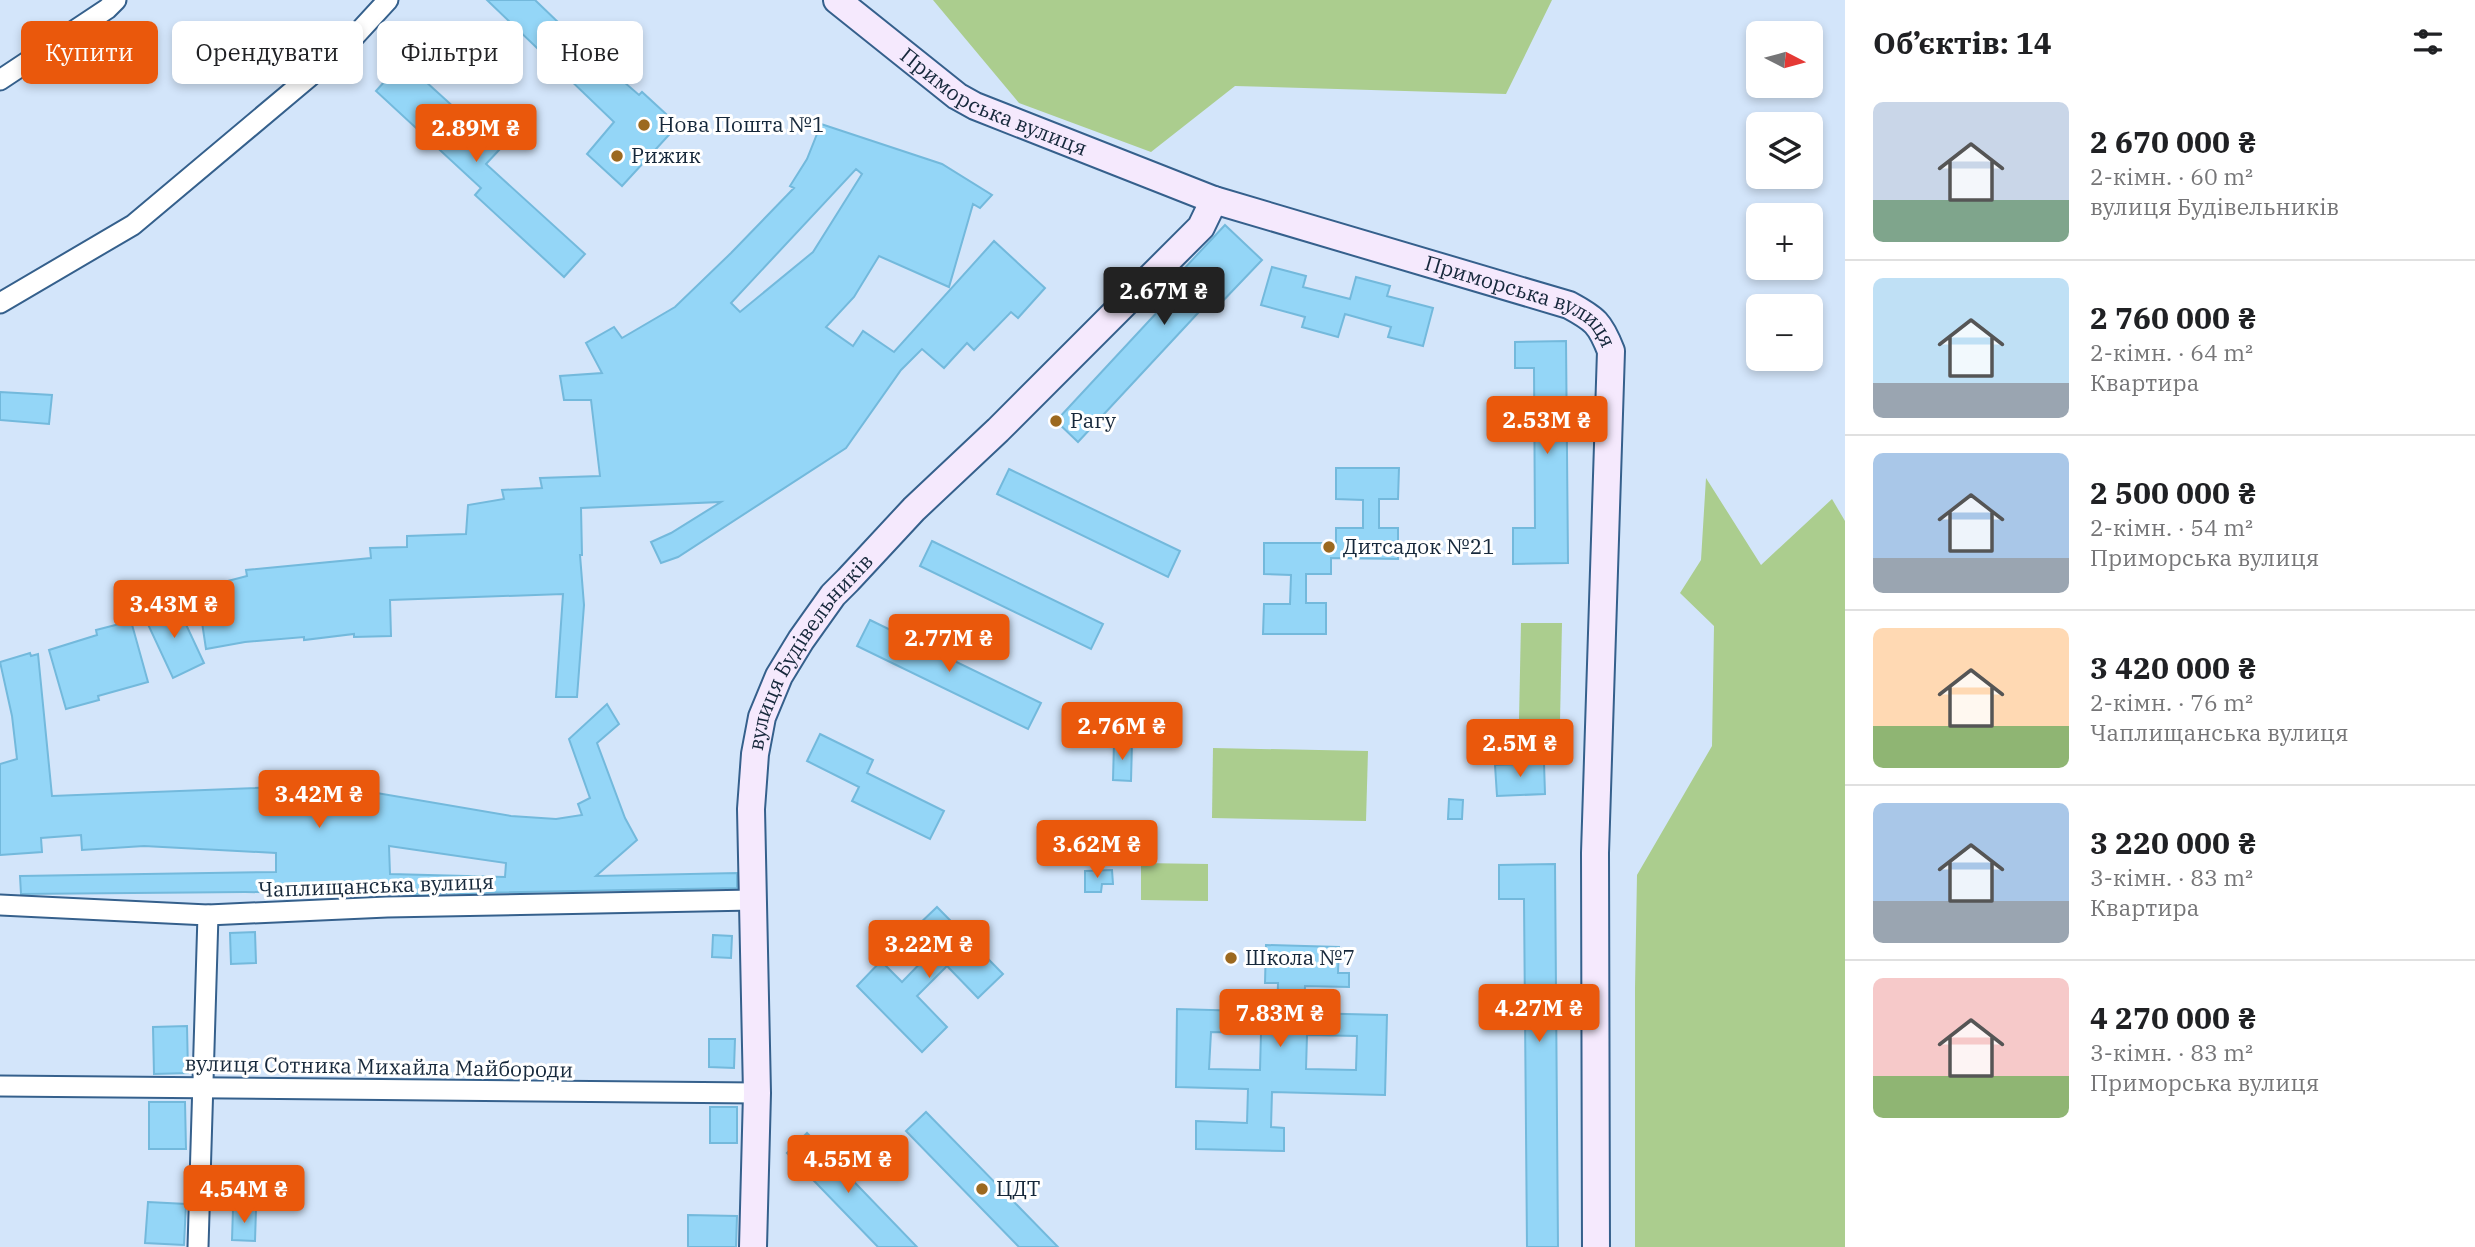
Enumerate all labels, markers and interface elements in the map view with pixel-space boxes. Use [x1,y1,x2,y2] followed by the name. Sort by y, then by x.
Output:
[21,21,158,84] chip: Купити
[172,21,363,84] chip: Орендувати
[377,21,523,84] chip: Фільтри
[537,21,643,84] chip: Нове
[1746,21,1824,98] north arrow
[1746,21,1823,371] map controls
[1873,23,2052,62] text: Об’єктів: 14
[2409,23,2447,61] icon: filters
[895,41,1092,162] street label: Приморська вулиця
[411,104,541,164] pin: 2.89M ₴
[658,110,825,138] place label: Нова Пошта №1
[432,112,520,142] text: 2.89M ₴
[1746,112,1823,189] button: layers
[636,117,652,133] marker: Нова Пошта №1
[2090,122,2257,161] text: 2 670 000 ₴
[1929,130,2013,214] icon: home
[631,141,701,169] place label: Рижик
[609,148,625,164] marker: Рижик
[2090,161,2253,191] text: 2-кімн. · 60 m²
[2090,191,2339,221] text: вулиця Будівельників
[1746,203,1823,280] button: +
[1421,248,1623,352] street label: Приморська вулиця
[1099,268,1229,327] pin: 2.67M ₴
[1120,275,1208,305] text: 2.67M ₴
[1746,294,1823,371] button: −
[2090,298,2257,337] text: 2 760 000 ₴
[1929,306,2013,390] icon: home
[2090,337,2253,367] text: 2-кімн. · 64 m²
[2090,367,2199,397] text: Квартира
[1482,396,1612,456] pin: 2.53M ₴
[1503,404,1591,434] text: 2.53M ₴
[1070,406,1117,434] place label: Рагу
[1048,413,1064,429] marker: Рагу
[2090,473,2257,512] text: 2 500 000 ₴
[1929,481,2013,565] icon: home
[2090,512,2253,542] text: 2-кімн. · 54 m²
[1343,532,1495,560] place label: Дитсадок №21
[1321,539,1337,555] marker: Дитсадок №21
[2090,542,2319,572] text: Приморська вулиця
[741,547,879,753] street label: вулиця Будівельників
[109,580,239,640] pin: 3.43M ₴
[130,588,218,618] text: 3.43M ₴
[884,614,1014,674] pin: 2.77M ₴
[905,622,993,652] text: 2.77M ₴
[2090,648,2257,687] text: 3 420 000 ₴
[1929,656,2013,740] icon: home
[2090,687,2253,717] text: 2-кімн. · 76 m²
[1057,702,1187,762] pin: 2.76M ₴
[1078,710,1166,740] text: 2.76M ₴
[2090,717,2349,747] text: Чаплищанська вулиця
[1463,720,1577,779] pin: 2.5M ₴
[1482,727,1558,757] text: 2.5M ₴
[254,770,384,830] pin: 3.42M ₴
[275,778,363,808] text: 3.42M ₴
[1032,820,1162,880] pin: 3.62M ₴
[2090,823,2257,862] text: 3 220 000 ₴
[1053,828,1141,858] text: 3.62M ₴
[1929,831,2013,915] icon: home
[2090,862,2253,892] text: 3-кімн. · 83 m²
[257,867,494,903] street label: Чаплищанська вулиця
[2090,892,2199,922] text: Квартира
[864,920,994,980] pin: 3.22M ₴
[885,928,973,958] text: 3.22M ₴
[1245,943,1355,971] place label: Школа №7
[1223,950,1239,966] marker: Школа №7
[1474,984,1604,1044] pin: 4.27M ₴
[1215,990,1345,1049] pin: 7.83M ₴
[1495,992,1583,1022] text: 4.27M ₴
[1236,997,1324,1027] text: 7.83M ₴
[2090,998,2257,1037] text: 4 270 000 ₴
[1929,1006,2013,1090] icon: home
[2090,1037,2253,1067] text: 3-кімн. · 83 m²
[184,1049,574,1083] street label: вулиця Сотника Михайла Майбороди
[2090,1067,2319,1097] text: Приморська вулиця
[783,1136,913,1195] pin: 4.55M ₴
[804,1143,892,1173] text: 4.55M ₴
[179,1166,309,1225] pin: 4.54M ₴
[200,1173,288,1203] text: 4.54M ₴
[996,1174,1041,1202] place label: ЦДТ
[974,1181,990,1197] marker: ЦДТ

